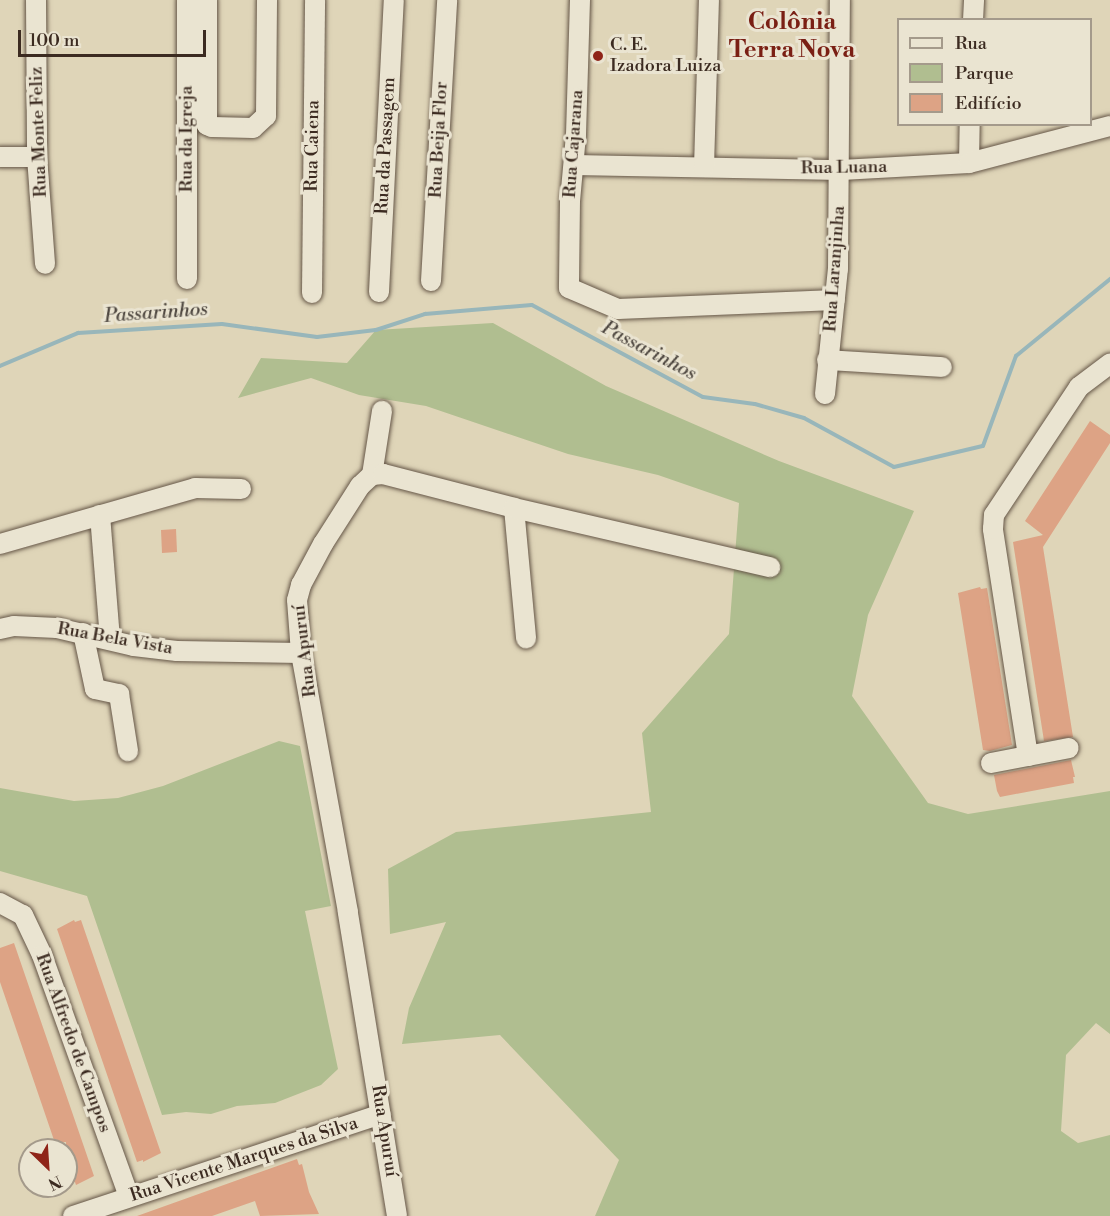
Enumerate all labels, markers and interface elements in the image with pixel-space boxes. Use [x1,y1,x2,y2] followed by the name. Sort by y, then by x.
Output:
[729,9,855,65] district label: Colônia Terra Nova
[21,18,208,56] scale bar
[897,18,1092,126] legend
[29,29,80,52] text: 100 m
[955,32,987,55] text: Rua
[610,35,721,78] place label: C. E. Izadora Luiza
[591,49,605,63] marker: C. E. Izadora Luiza
[955,62,1014,85] text: Parque
[26,66,52,198] street label: Rua Monte Feliz
[372,77,400,215] street label: Rua da Passagem
[425,81,453,199] street label: Rua Beija Flor
[176,86,198,192] street label: Rua da Igreja
[559,89,589,199] street label: Rua Cajarana
[955,92,1022,115] text: Edifício
[301,100,325,192] street label: Rua Caiena
[801,156,887,180] street label: Rua Luana
[820,205,850,333] street label: Rua Laranjinha
[103,297,209,329] water label: Passarinhos
[598,316,700,386] water label: Passarinhos
[289,604,321,698] street label: Rua Apuruí
[56,618,174,660] street label: Rua Bela Vista
[31,950,115,1136] street label: Rua Alfredo de Campos
[366,1083,402,1179] street label: Rua Apuruí
[127,1113,361,1207] street label: Rua Vicente Marques da Silva
[18,1138,78,1198] north arrow
[45,1171,65,1194] text: N

